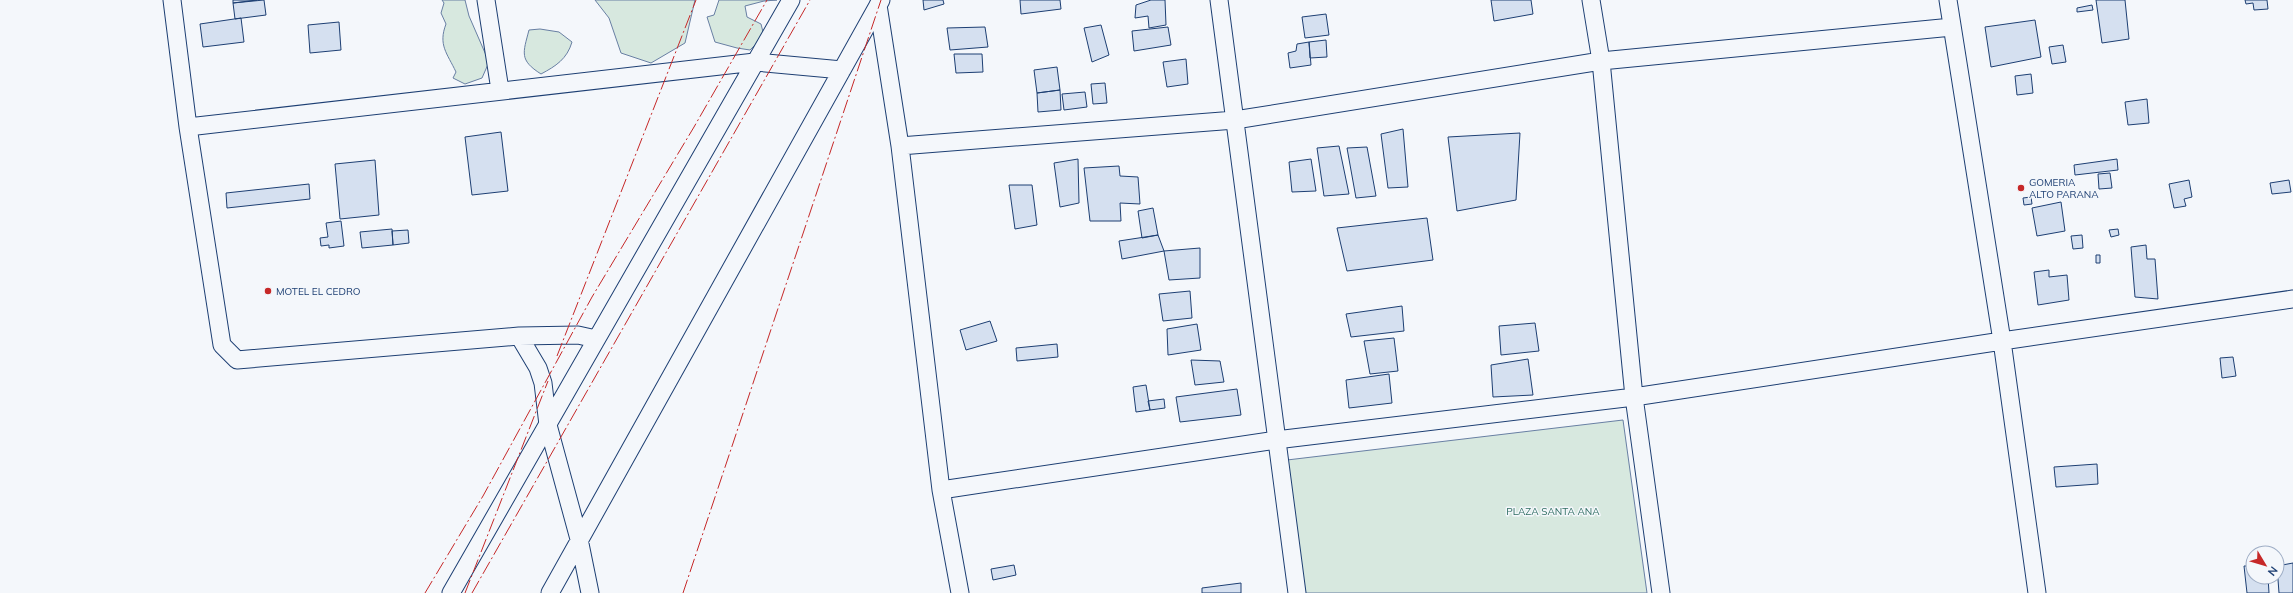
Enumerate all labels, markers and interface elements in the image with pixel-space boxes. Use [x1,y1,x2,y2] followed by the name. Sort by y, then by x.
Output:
[2029,176,2099,201] place label: GOMERIA ALTO PARANA
[2016,183,2026,193] marker: GOMERIA ALTO PARANA
[276,285,361,298] place label: MOTEL EL CEDRO
[263,286,273,296] marker: MOTEL EL CEDRO
[1506,505,1600,518] park label: PLAZA SANTA ANA
[2245,545,2285,585] north arrow
[2265,564,2281,579] text: N

